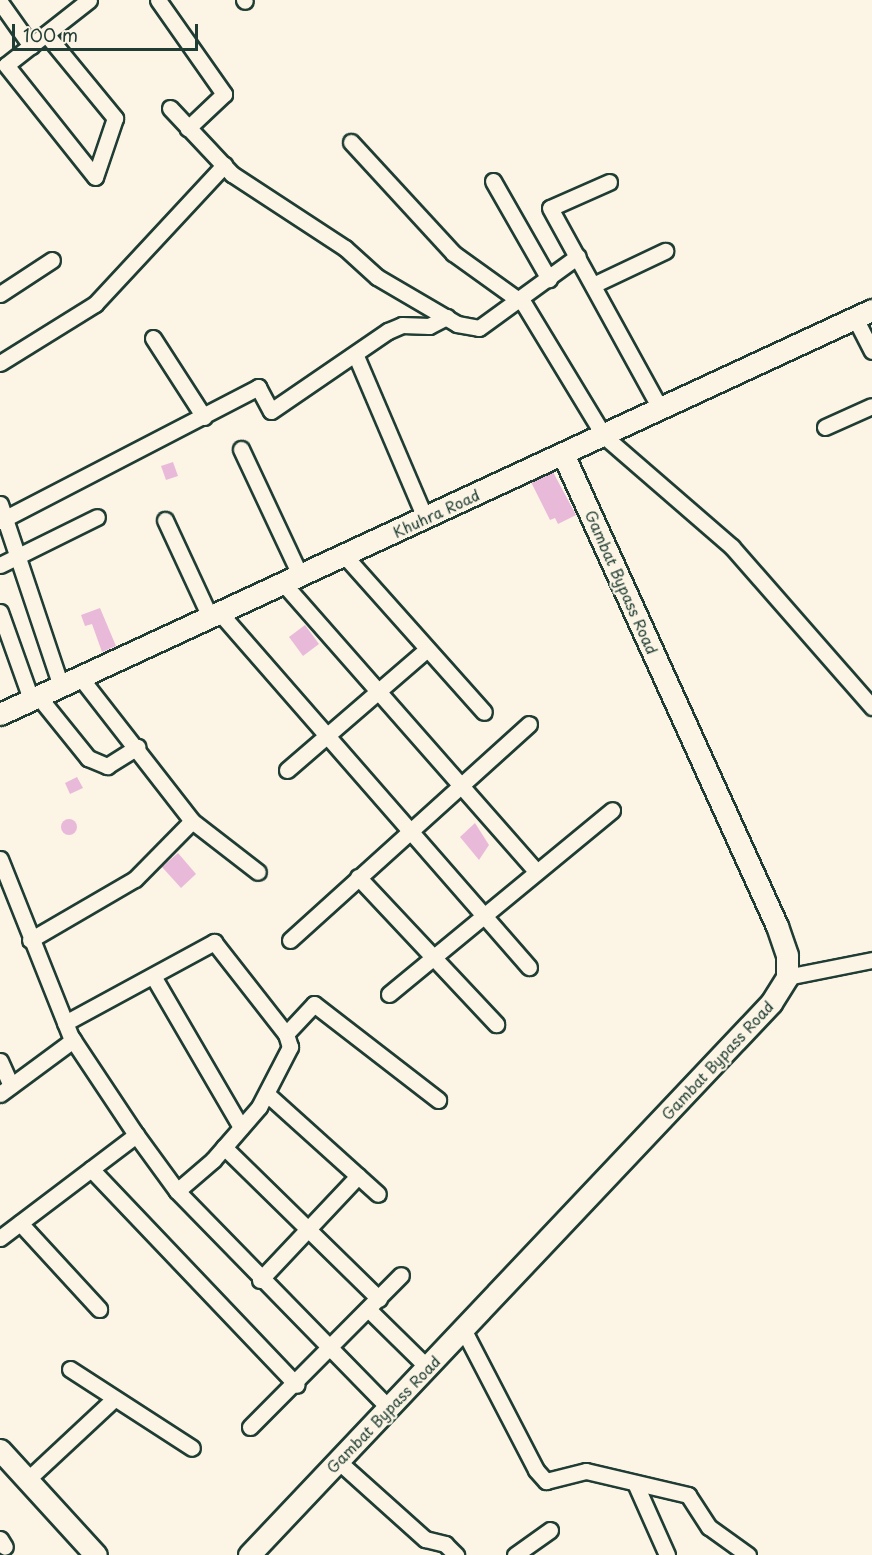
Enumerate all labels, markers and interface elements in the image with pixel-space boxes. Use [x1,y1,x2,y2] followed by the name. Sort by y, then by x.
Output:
[15,12,201,50] scale bar
[23,21,78,48] text: 100 m
[390,485,482,541] street label: Khuhra Road
[582,507,662,657] street label: Gambat Bypass Road
[657,997,777,1123] street label: Gambat Bypass Road
[322,1352,444,1476] street label: Gambat Bypass Road

